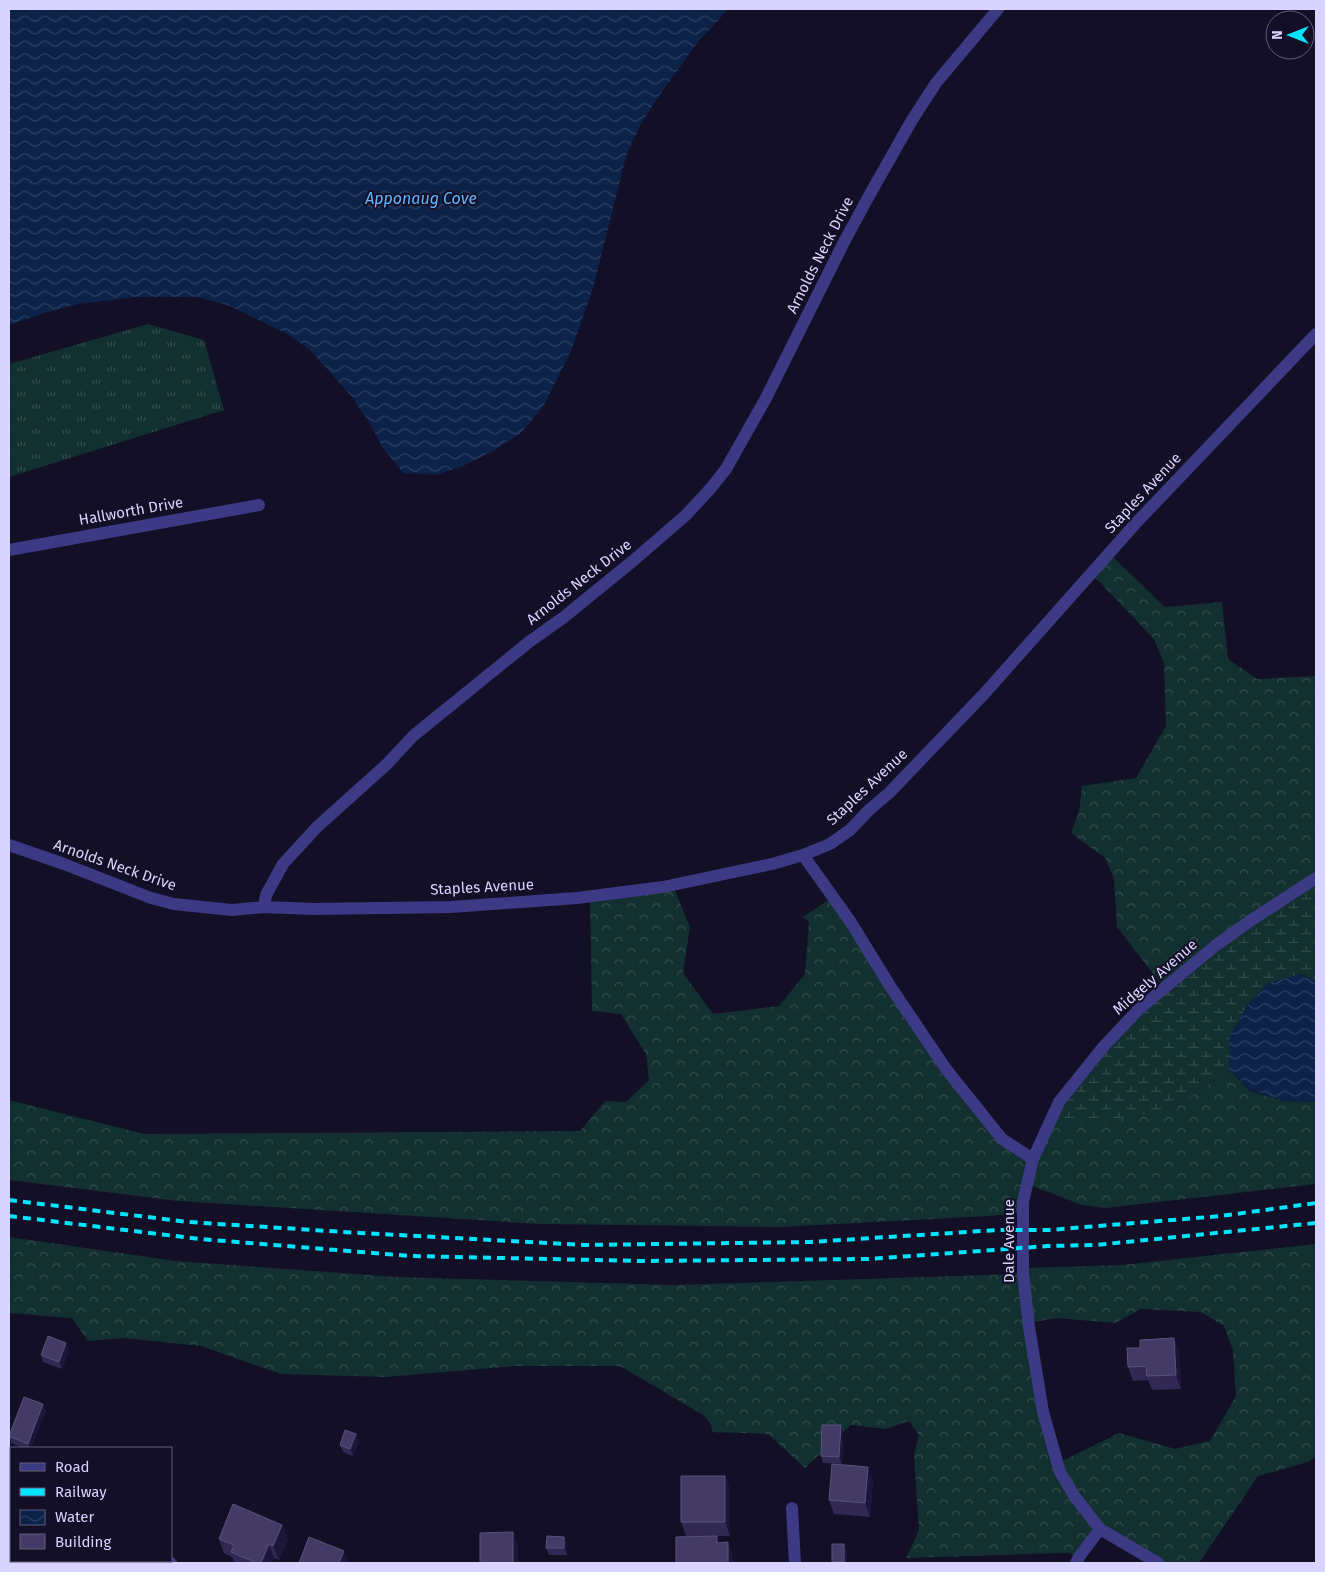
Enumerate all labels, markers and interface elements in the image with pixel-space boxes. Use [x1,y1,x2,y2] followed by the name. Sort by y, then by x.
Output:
[1265,10,1315,60] north arrow
[1269,30,1286,40] text: N
[364,189,477,208] water label: Apponaug Cove
[783,194,857,316] street label: Arnolds Neck Drive
[1101,449,1185,537] street label: Staples Avenue
[77,493,185,529] street label: Hallworth Drive
[523,535,635,629] street label: Arnolds Neck Drive
[823,745,911,829] street label: Staples Avenue
[51,836,179,894] street label: Arnolds Neck Drive
[430,875,534,899] street label: Staples Avenue
[1109,935,1201,1019] street label: Midgely Avenue
[1000,1199,1018,1283] street label: Dale Avenue
[10,1447,172,1562] legend
[55,1458,90,1476] text: Road
[55,1483,107,1501] text: Railway
[55,1508,94,1526] text: Water
[55,1533,111,1551] text: Building

